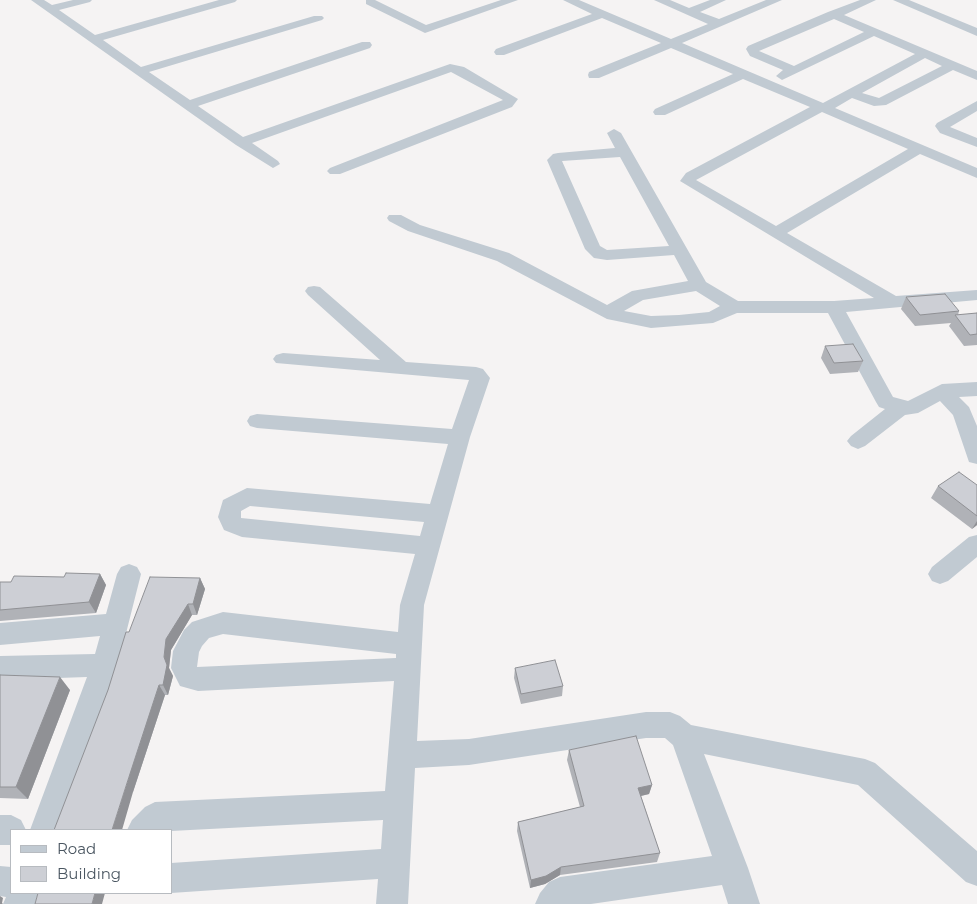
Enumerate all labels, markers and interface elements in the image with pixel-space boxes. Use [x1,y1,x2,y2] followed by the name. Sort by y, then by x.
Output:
[10,829,172,894] legend
[57,839,96,858] text: Road
[57,864,121,883] text: Building

